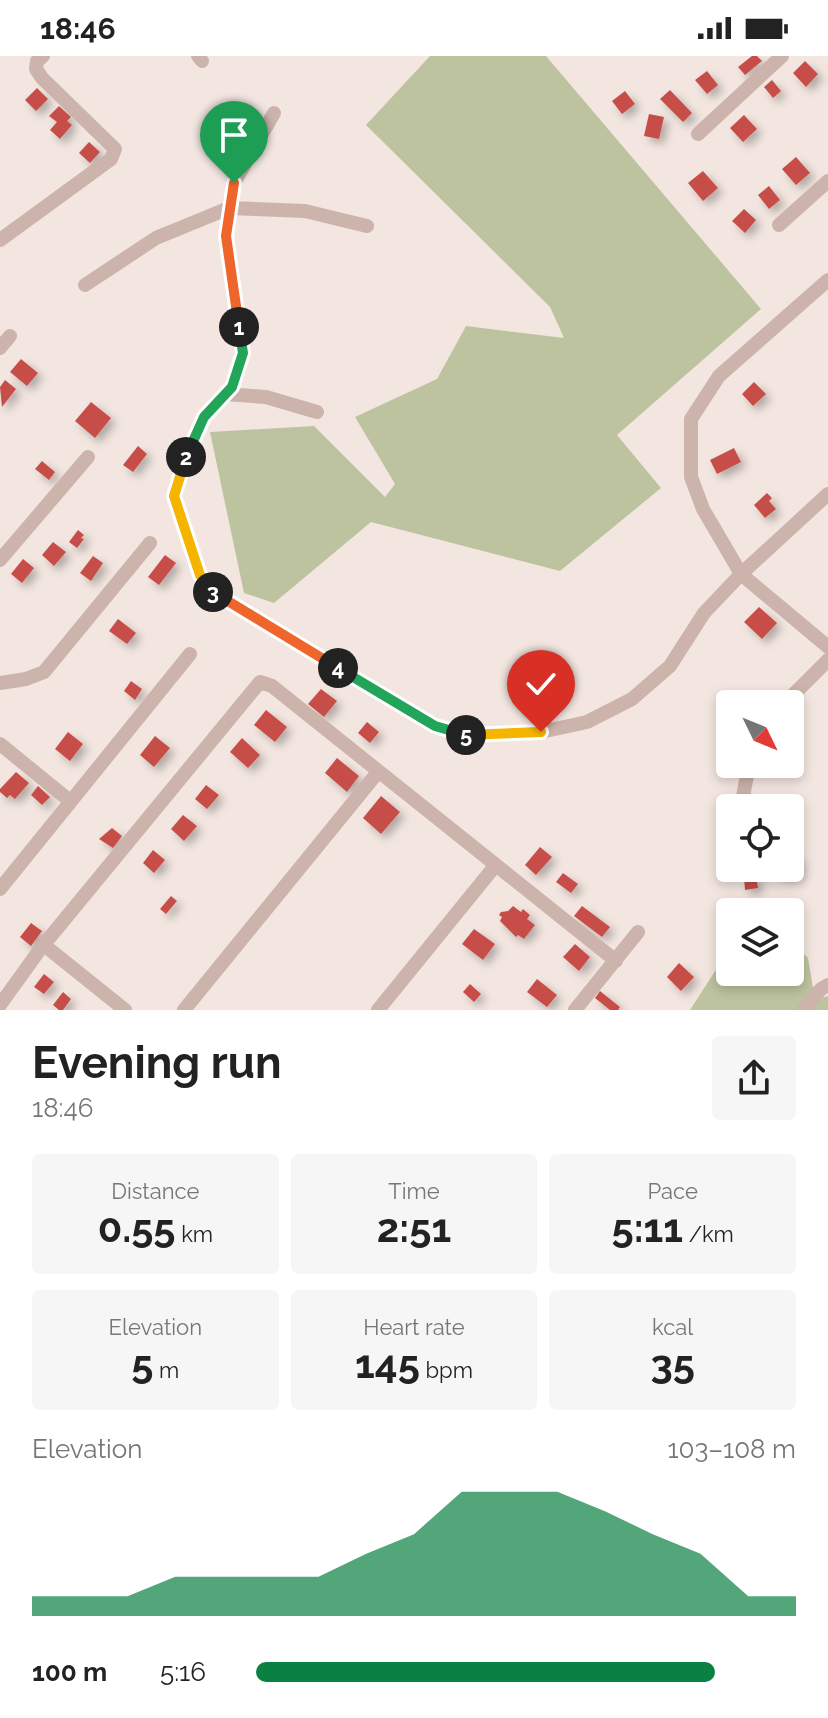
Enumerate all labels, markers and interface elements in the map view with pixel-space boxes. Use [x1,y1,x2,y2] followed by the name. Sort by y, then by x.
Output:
[40,11,116,46] text: 18:46
[200,101,268,183] pin
[212,113,256,157] icon: arrive
[219,307,259,347] pin: 1
[234,314,244,340] text: 1
[166,437,206,477] pin: 2
[180,444,192,470] text: 2
[193,572,233,612] pin: 3
[207,579,219,605] text: 3
[318,648,358,688] pin: 4
[507,650,575,732] pin
[332,655,344,681] text: 4
[519,662,563,706] icon: check
[716,690,804,778] north arrow
[716,690,804,986] map controls
[446,715,486,755] pin: 5
[460,722,472,748] text: 5
[716,794,804,882] button: locate
[716,898,804,986] button: layers
[712,1036,796,1120] button: share
[32,1037,281,1088] text: Evening run
[32,1093,93,1123] text: 18:46
[111,1178,199,1204] text: Distance
[388,1178,440,1204] text: Time
[647,1178,698,1204] text: Pace
[98,1204,176,1251] text: 0.55
[377,1204,451,1251] text: 2:51
[611,1204,683,1251] text: 5:11
[176,1221,213,1247] text: km
[683,1221,734,1247] text: /km
[109,1314,202,1340] text: Elevation
[363,1314,465,1340] text: Heart rate
[652,1314,693,1340] text: kcal
[131,1340,154,1387] text: 5
[355,1340,420,1387] text: 145
[650,1340,695,1387] text: 35
[154,1357,179,1383] text: m
[420,1357,473,1383] text: bpm
[32,1434,142,1464] text: Elevation
[667,1434,796,1464] text: 103–108 m
[32,1657,107,1687] text: 100 m
[160,1657,206,1687] text: 5:16

